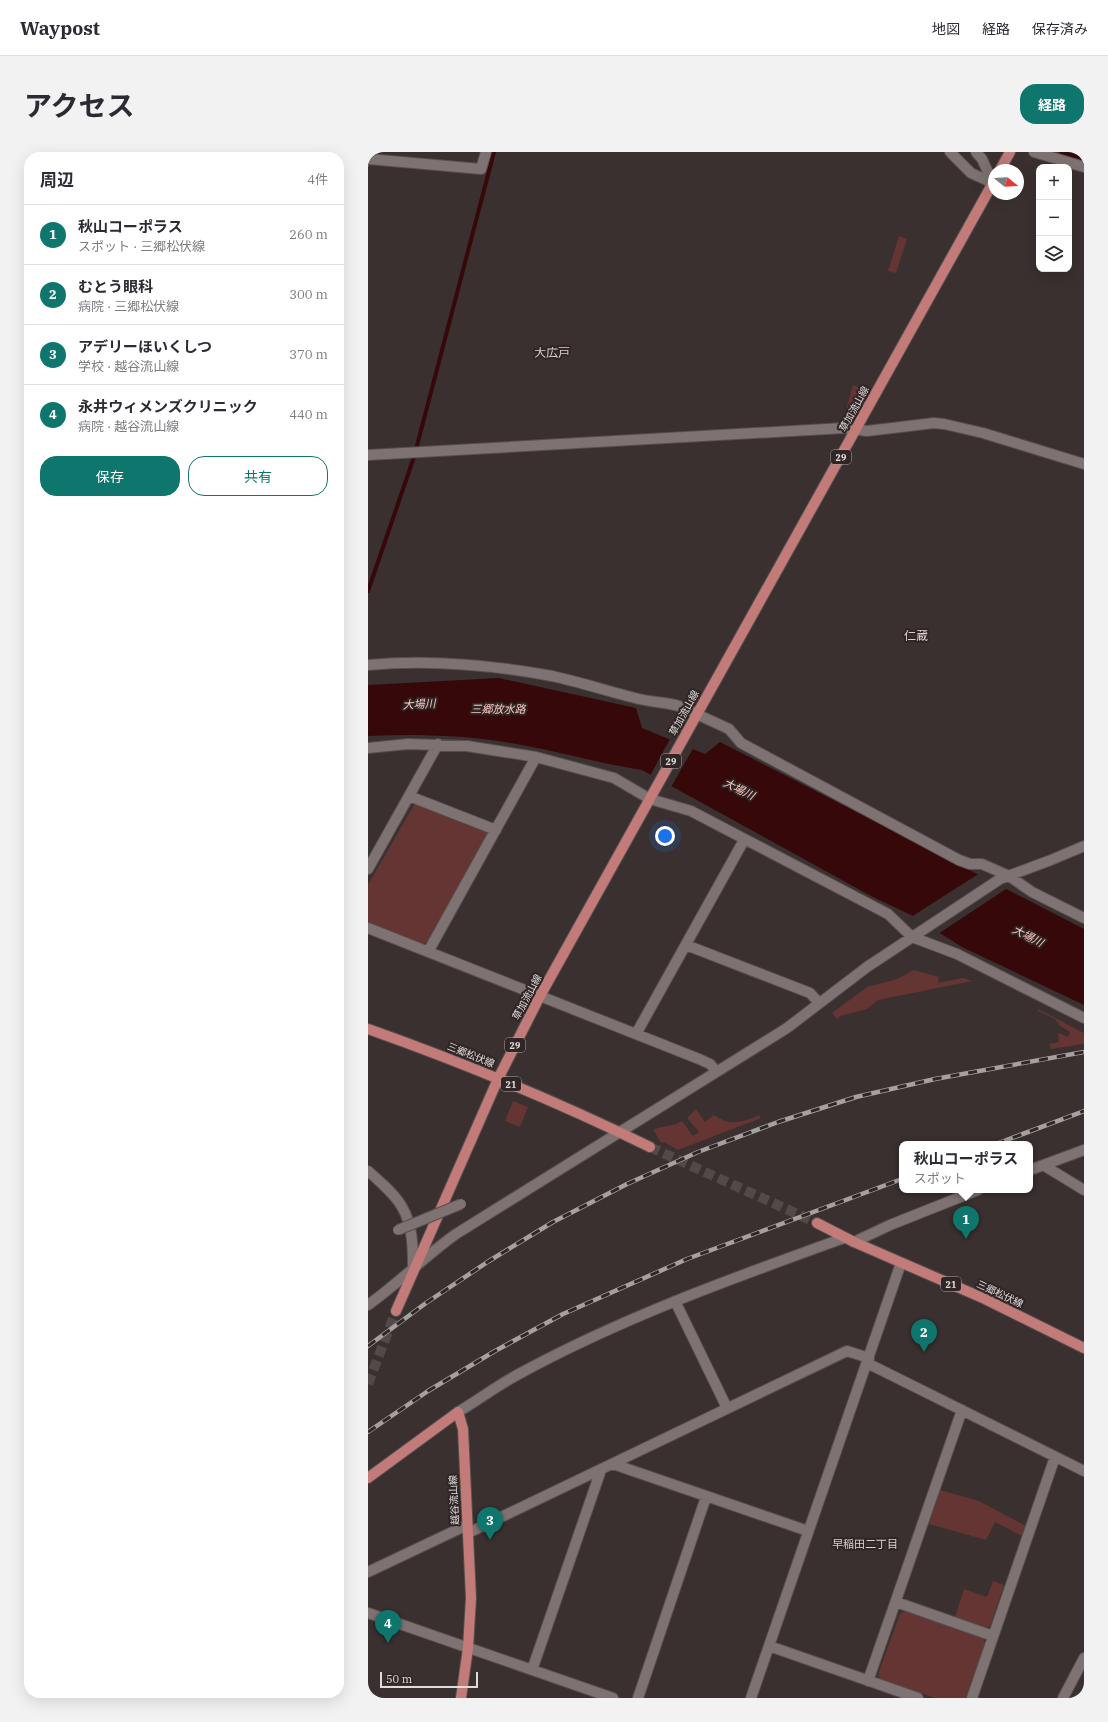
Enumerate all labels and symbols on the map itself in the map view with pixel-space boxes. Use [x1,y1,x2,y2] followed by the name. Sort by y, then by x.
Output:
[988,164,1024,200] north arrow
[534,345,570,360] district label: 大広戸
[836,384,872,434] street label: 草加流山線
[831,450,851,464] road number: 29
[904,628,928,643] district label: 仁蔵
[666,688,702,738] street label: 草加流山線
[402,696,437,712] water label: 大場川
[471,702,526,716] water label: 三郷放水路
[661,754,681,768] road number: 29
[721,775,758,803] water label: 大場川
[655,826,675,846] your location
[1010,922,1047,950] water label: 大場川
[510,972,544,1022] street label: 草加流山線
[505,1038,525,1052] road number: 29
[445,1040,497,1070] street label: 三郷松伏線
[501,1077,521,1091] road number: 21
[953,1206,979,1239] pin: 1
[941,1277,961,1291] road number: 21
[975,1278,1025,1310] street label: 三郷松伏線
[911,1319,937,1352] pin: 2
[446,1475,462,1525] street label: 越谷流山線
[477,1507,503,1540] pin: 3
[832,1537,898,1551] district label: 早稲田二丁目
[375,1610,401,1643] pin: 4
[380,1670,478,1689] scale bar

